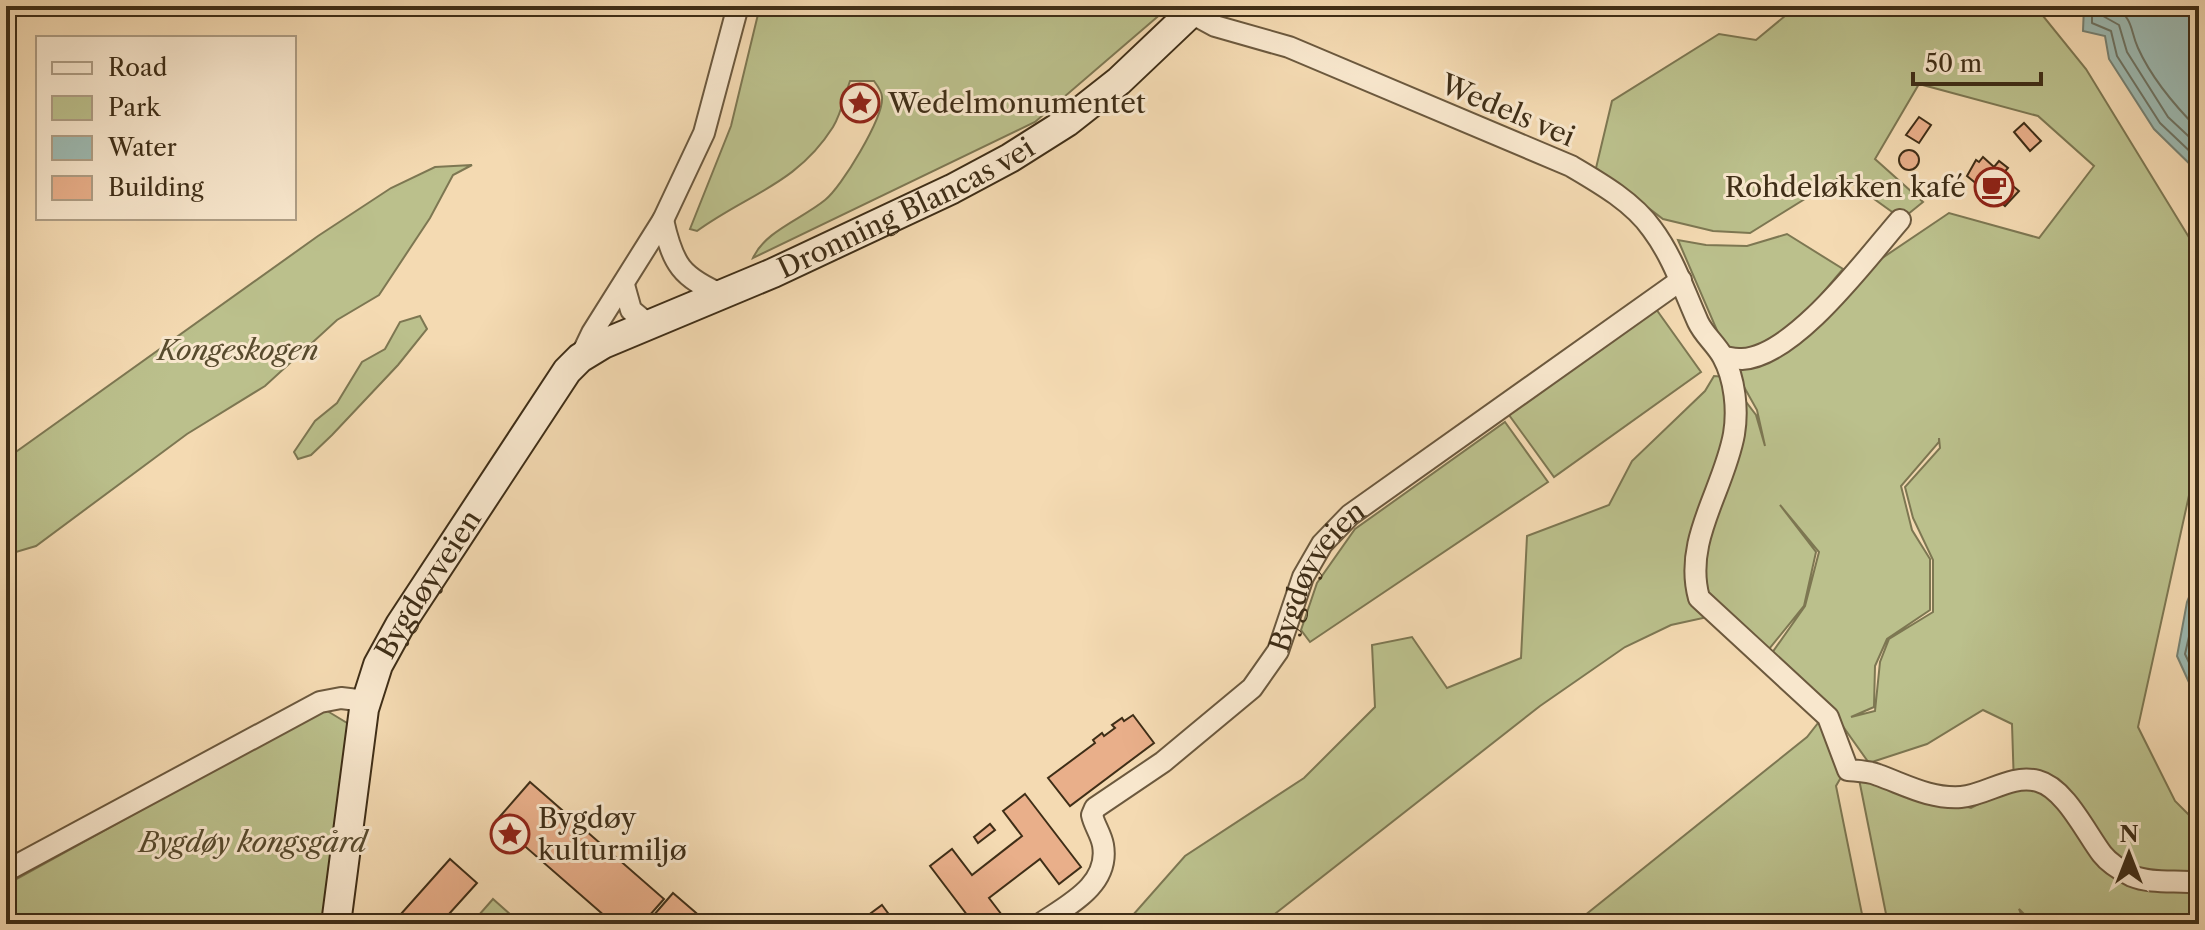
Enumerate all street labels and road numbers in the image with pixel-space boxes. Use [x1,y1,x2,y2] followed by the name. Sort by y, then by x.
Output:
[1435,66,1580,153] street label: Wedels vei
[772,130,1040,285] street label: Dronning Blancas vei
[1262,493,1371,656] street label: Bygdøyveien
[368,503,488,664] street label: Bygdøyveien

